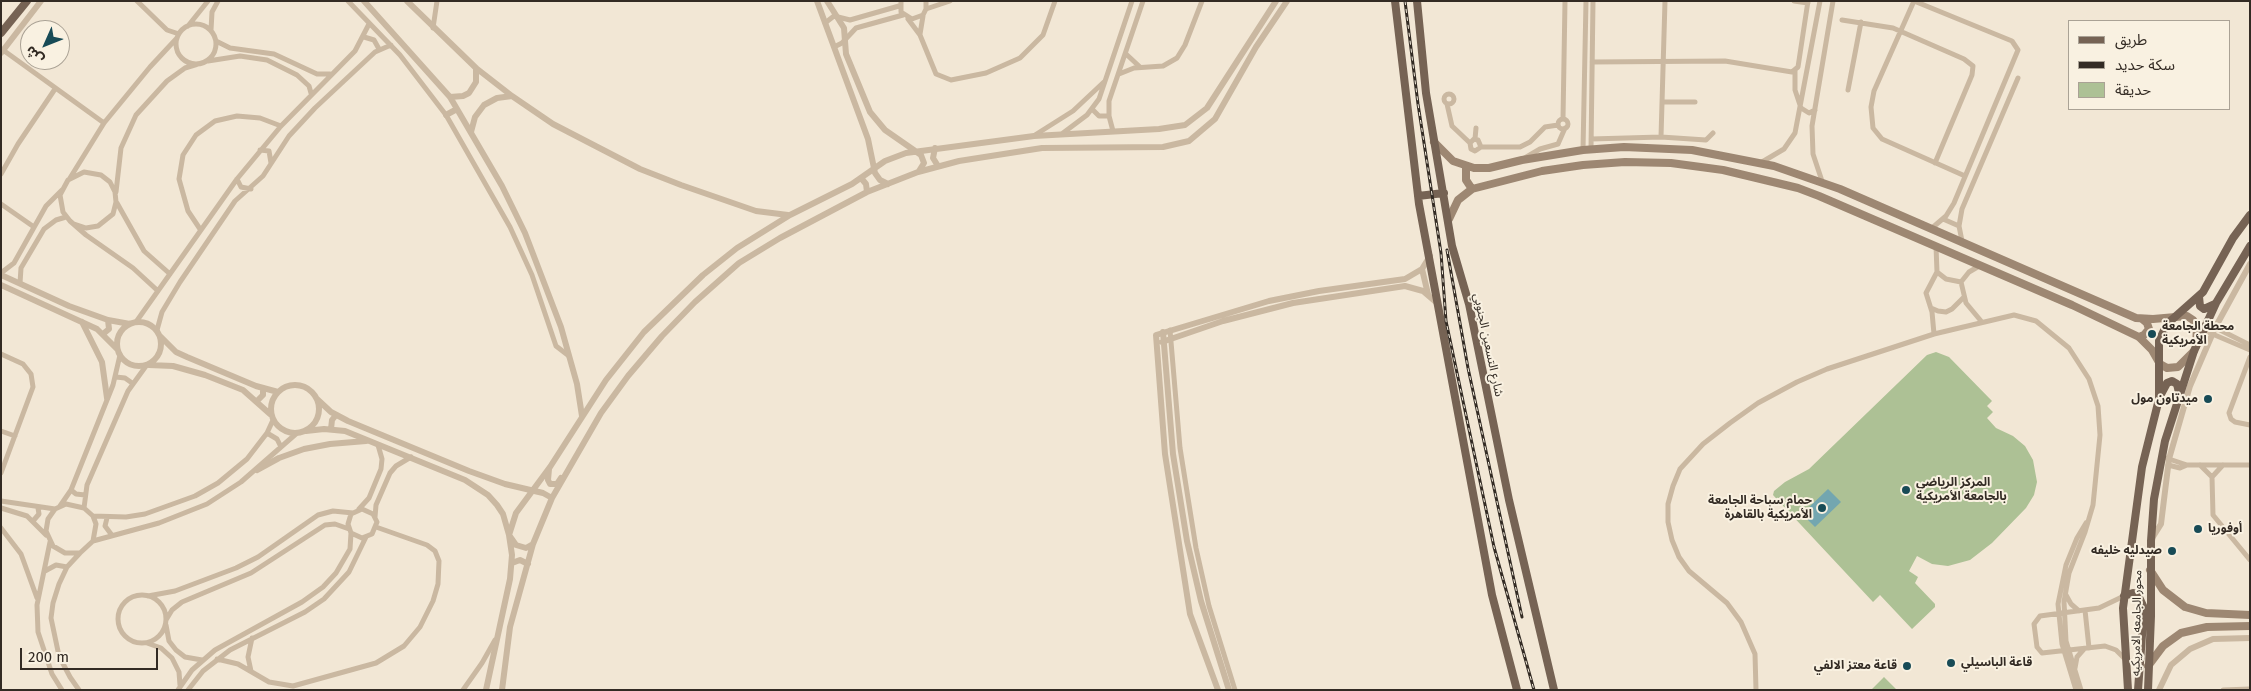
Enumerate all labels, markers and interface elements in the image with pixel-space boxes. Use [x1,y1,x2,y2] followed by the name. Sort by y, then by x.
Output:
[20,20,70,70] north arrow
[2068,20,2231,110] legend
[2115,31,2147,49] text: طريق
[22,42,47,68] text: ش
[2115,56,2175,74] text: سكة حديد
[2115,81,2151,99] text: حديقة
[1470,292,1506,398] street label: شارع التسعين الجنوبي
[2162,320,2234,348] place label: محطة الجامعة الأمريكية
[2146,328,2158,340] marker: محطة الجامعة الأمريكية
[2131,392,2198,406] place label: ميدتاون مول
[2202,393,2214,405] marker: ميدتاون مول
[1916,476,2007,504] place label: المركز الرياضي بالجامعة الأمريكية
[1900,484,1912,496] marker: المركز الرياضي بالجامعة الأمريكية
[1708,494,1812,522] place label: حمام سباحة الجامعة الأمريكية بالقاهرة
[1816,502,1828,514] marker: حمام سباحة الجامعة الأمريكية بالقاهرة
[2208,522,2242,536] place label: أوفوريا
[2192,523,2204,535] marker: أوفوريا
[2091,544,2162,558] place label: صيدليه خليفه
[2166,545,2178,557] marker: صيدليه خليفه
[2129,570,2145,676] street label: محور الجامعه الامريكيه
[22,638,160,670] scale bar
[28,648,69,666] text: 200 m
[1961,656,2032,670] place label: قاعة الباسيلي
[1945,657,1957,669] marker: قاعة الباسيلي
[1814,659,1897,673] place label: قاعة معتز الالفي
[1901,660,1913,672] marker: قاعة معتز الالفي

